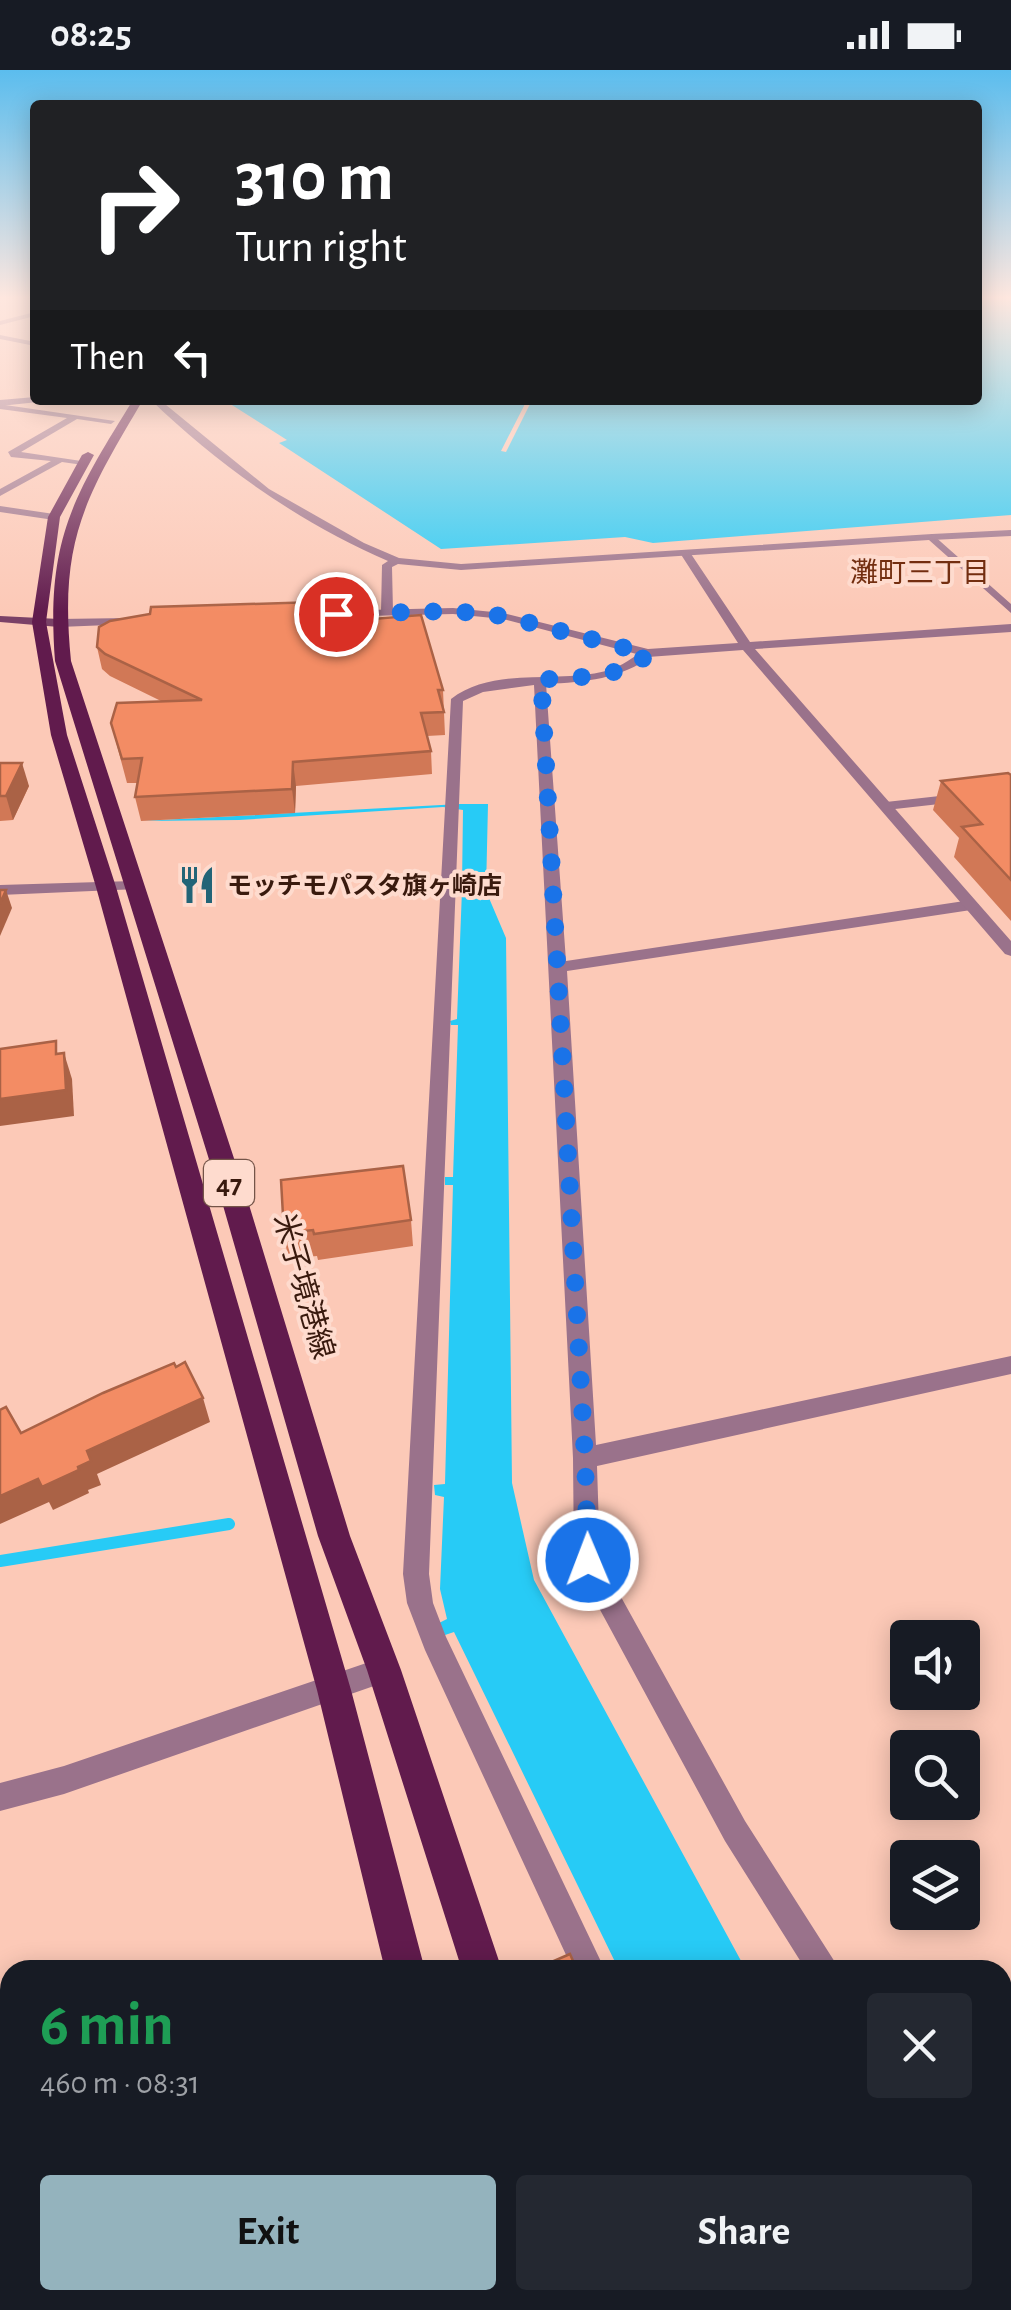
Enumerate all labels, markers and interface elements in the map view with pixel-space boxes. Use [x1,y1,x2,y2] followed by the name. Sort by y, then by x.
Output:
[50,16,132,54] text: 08:25
[70,140,200,270] icon: right
[235,143,394,213] text: 310 m
[235,225,407,270] text: Turn right
[165,330,220,385] icon: left
[70,339,145,377] text: Then
[850,558,990,588] district label: 灘町三丁目
[294,572,379,657] pin
[309,587,364,642] icon: arrive
[176,864,218,906] restaurant icon: モッチモパスタ旗ヶ崎店
[227,872,502,899] place label: モッチモパスタ旗ヶ崎店
[204,1160,254,1206] road number: 47
[268,1209,340,1363] street label: 米子境港線
[536,1508,640,1612] position arrow
[890,1620,980,1930] map controls
[890,1620,980,1710] button: sound
[890,1730,980,1820] button: search
[890,1840,980,1930] button: layers
[867,1993,972,2098] button: close
[40,1996,174,2056] text: 6 min
[40,2067,200,2099] text: 460 m · 08:31
[40,2175,496,2290] button: Exit
[516,2175,972,2290] button: Share

